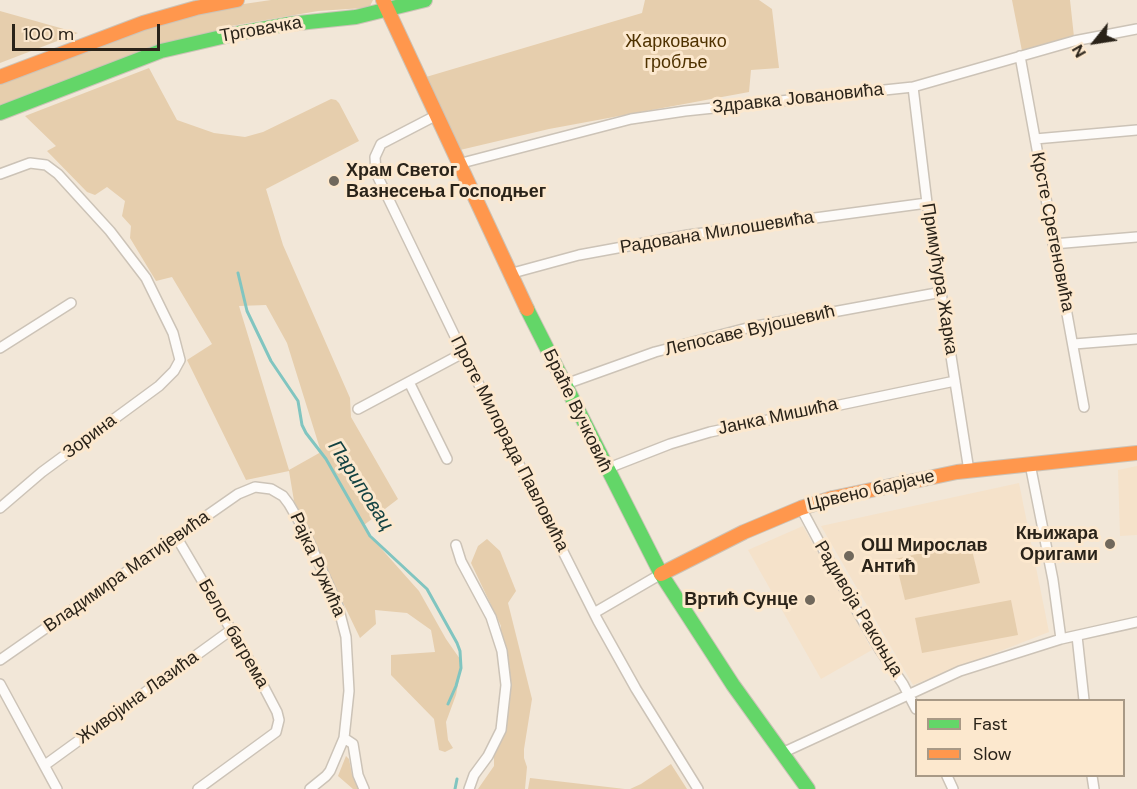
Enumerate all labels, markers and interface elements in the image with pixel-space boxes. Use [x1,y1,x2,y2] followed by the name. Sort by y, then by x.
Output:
[15,12,164,50] scale bar
[218,12,304,48] street label: Трговачка
[1065,12,1125,72] north arrow
[23,22,74,46] text: 100 m
[625,31,727,74] park label: Жарковачко гробље
[1067,41,1091,62] text: N
[711,79,885,119] street label: Здравка Јовановића
[1026,150,1078,314] street label: Крсте Сретеновића
[346,160,546,202] place label: Храм Светог Вазнесења Господњег
[327,174,341,188] marker: Храм Светог Вазнесења Господњег
[916,202,962,356] street label: Примућура Жарка
[619,207,815,259] street label: Радована Милошевића
[663,301,837,361] street label: Лепосаве Вујошевић
[445,333,573,555] street label: Проте Милорада Павловића
[538,346,616,476] street label: Браће Вучковић
[716,394,840,440] street label: Јанка Мишића
[59,410,121,464] street label: Зорина
[322,436,398,536] water label: Париповац
[805,466,937,516] street label: Црвено барјаче
[40,507,214,637] street label: Владимира Матијевића
[284,510,350,620] street label: Рајка Ружића
[1016,523,1098,566] place label: Књижара Оригами
[861,535,988,578] place label: ОШ Мирослав Антић
[809,537,907,681] street label: Радивоја Ракоњца
[1103,537,1117,551] marker: Књижара Оригами
[842,549,856,563] marker: ОШ Мирослав Антић
[193,576,273,692] street label: Белог багрема
[684,589,798,611] place label: Вртић Сунце
[803,593,817,607] marker: Вртић Сунце
[73,647,203,749] street label: Живојина Лазића
[915,699,1125,777] legend
[973,712,1008,736] text: Fast
[973,742,1012,766] text: Slow

